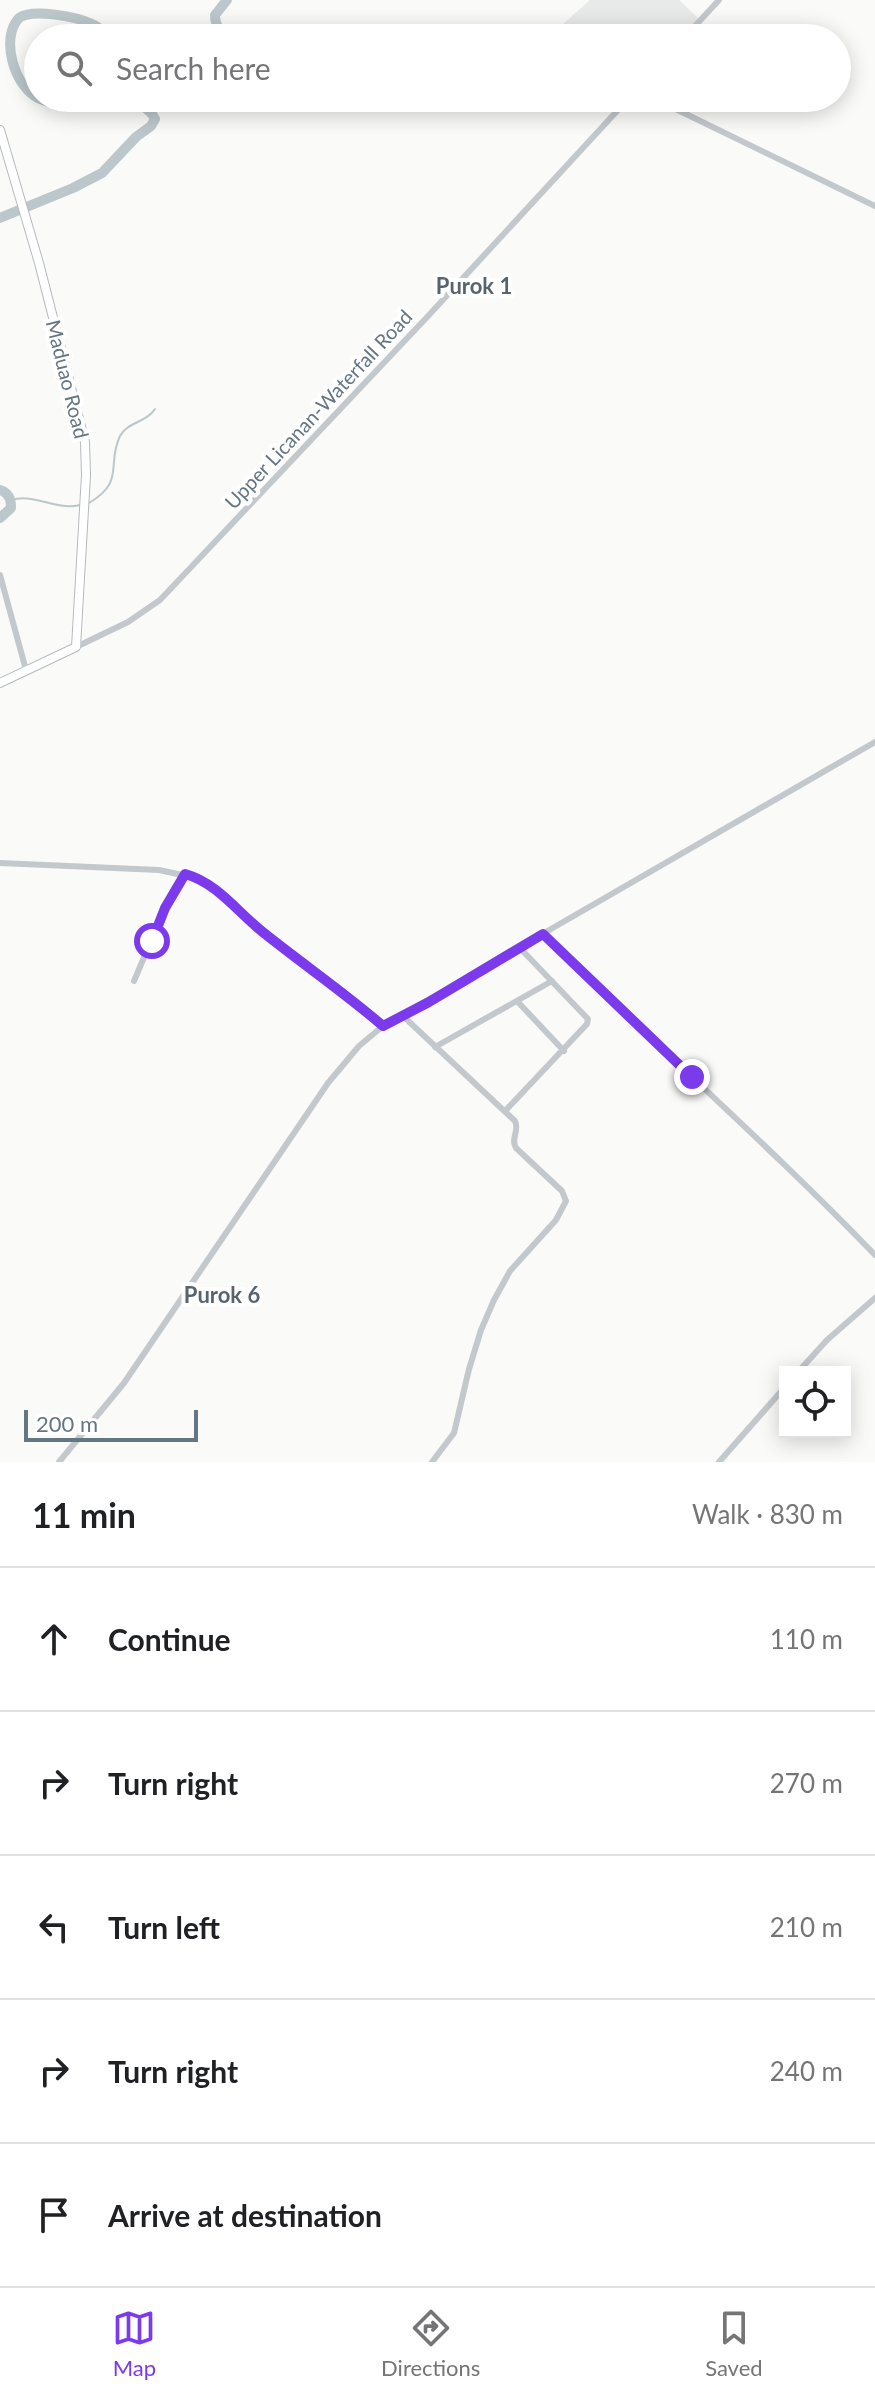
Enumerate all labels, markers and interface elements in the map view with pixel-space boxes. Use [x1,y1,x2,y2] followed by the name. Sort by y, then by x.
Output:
[24,24,851,112] search box
[52,46,96,90] icon: search
[116,50,271,86] text: Search here
[436,272,512,299] district label: Purok 1
[219,304,417,514] street label: Upper Licanan-Waterfall Road
[42,317,94,441] street label: Maduao Road
[134,923,170,959] route start
[674,1059,710,1095] route end
[184,1281,260,1308] district label: Purok 6
[779,1366,851,1438] map controls
[779,1366,851,1438] button: locate
[24,1406,198,1442] scale bar
[36,1410,98,1437] text: 200 m
[32,1494,136,1535] text: 11 min
[692,1498,843,1530] text: Walk · 830 m
[32,1617,76,1661] icon: ahead
[108,1621,231,1657] text: Continue
[770,1623,843,1655] text: 110 m
[32,1761,76,1805] icon: right
[108,1765,238,1801] text: Turn right
[770,1767,843,1799] text: 270 m
[32,1905,76,1949] icon: left
[108,1909,220,1945] text: Turn left
[770,1911,843,1943] text: 210 m
[32,2049,76,2093] icon: right
[108,2053,238,2089] text: Turn right
[770,2055,843,2087] text: 240 m
[32,2193,76,2237] icon: arrive
[108,2197,382,2233] text: Arrive at destination
[112,2306,156,2381] tab: Map
[381,2306,480,2381] tab: Directions
[705,2306,763,2381] tab: Saved

